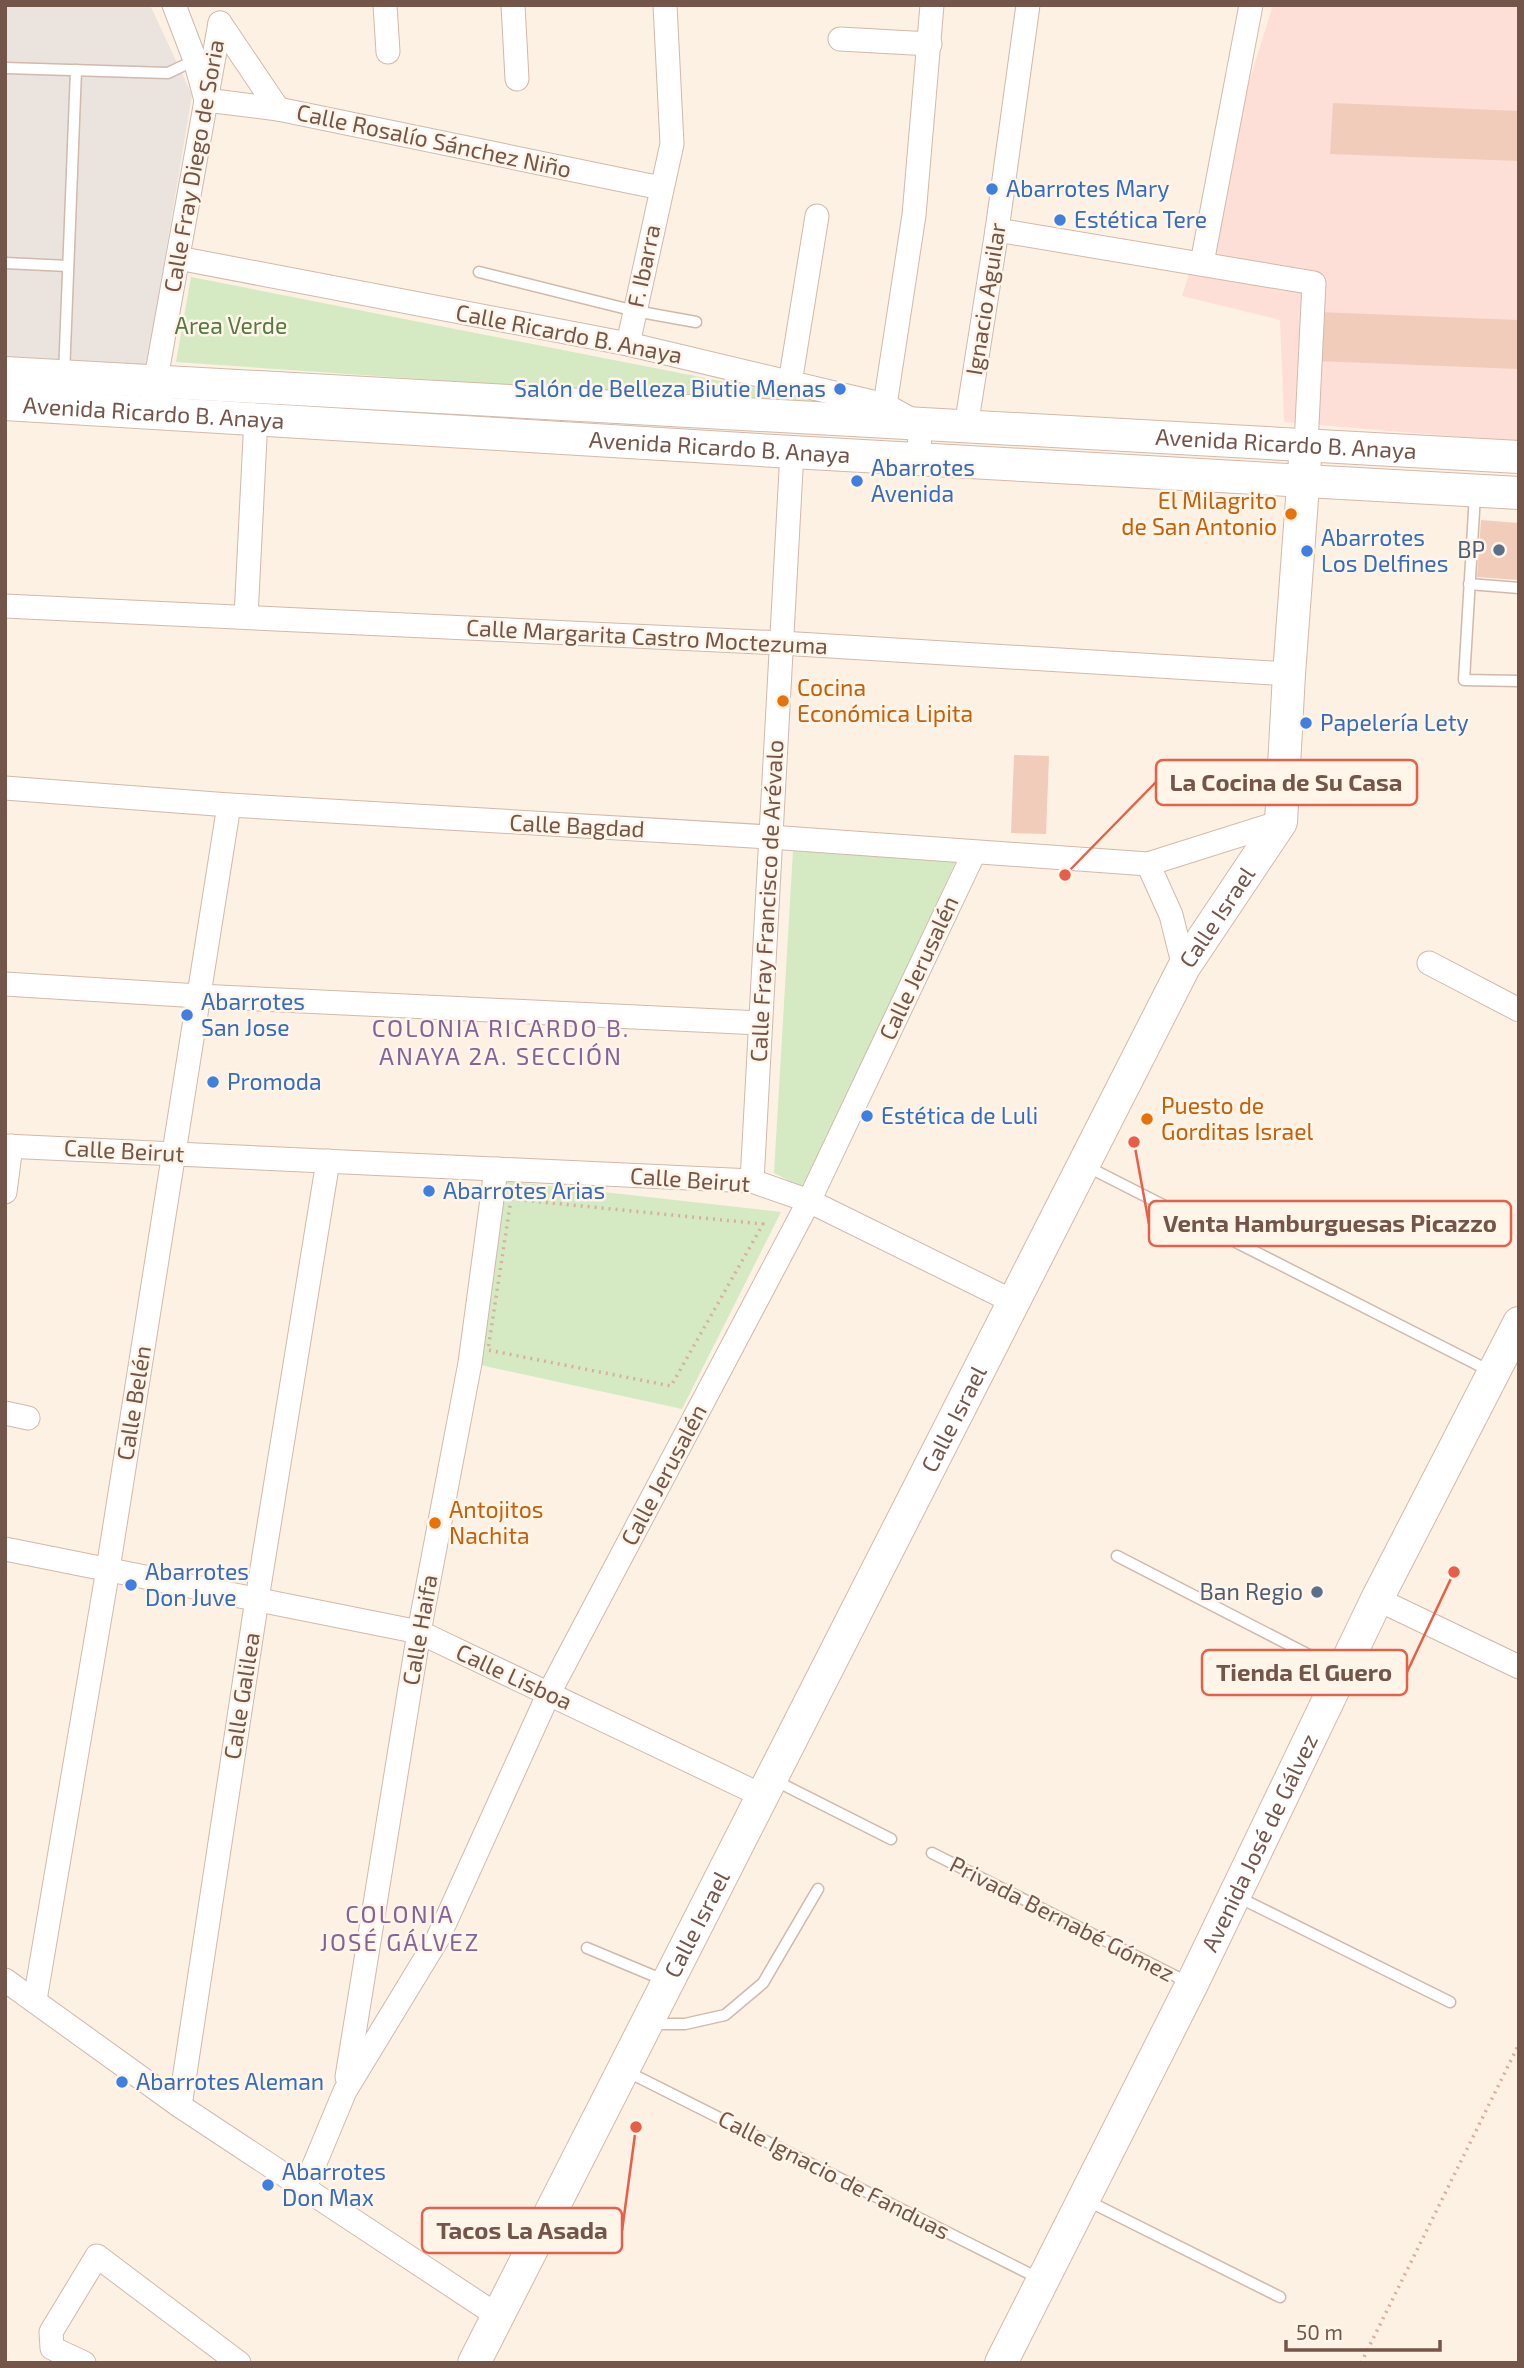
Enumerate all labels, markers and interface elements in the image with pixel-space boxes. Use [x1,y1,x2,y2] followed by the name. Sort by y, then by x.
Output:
[157,37,229,294] street label: Calle Fray Diego de Soria
[294,97,574,183] street label: Calle Rosalío Sánchez Niño
[1006,174,1169,202] place label: Abarrotes Mary
[984,181,1000,197] marker: Abarrotes Mary
[1074,205,1207,233] place label: Estética Tere
[1052,212,1068,228] marker: Estética Tere
[959,221,1011,377] street label: Ignacio Aguilar
[621,222,665,310] street label: F. Ibarra
[454,297,685,369] street label: Calle Ricardo B. Anaya
[175,311,287,339] park label: Area Verde
[514,374,826,402] place label: Salón de Belleza Biutie Menas
[832,381,848,397] marker: Salón de Belleza Biutie Menas
[22,390,285,434] street label: Avenida Ricardo B. Anaya
[1155,422,1418,464] street label: Avenida Ricardo B. Anaya
[588,425,851,468] street label: Avenida Ricardo B. Anaya
[871,453,975,507] place label: Abarrotes Avenida
[849,473,865,489] marker: Abarrotes Avenida
[1121,486,1277,540] place label: El Milagrito de San Antonio
[1283,506,1299,522] marker: El Milagrito de San Antonio
[1321,523,1448,577] place label: Abarrotes Los Delfines
[1457,535,1485,563] place label: BP
[1491,542,1507,558] marker: BP
[1299,543,1315,559] marker: Abarrotes Los Delfines
[466,613,829,659] street label: Calle Margarita Castro Moctezuma
[797,673,973,727] place label: Cocina Económica Lipita
[775,693,791,709] marker: Cocina Económica Lipita
[1320,708,1469,736] place label: Papelería Lety
[1298,715,1314,731] marker: Papelería Lety
[744,739,788,1063] street label: Calle Fray Francisco de Arévalo
[1156,760,1417,805] callout: La Cocina de Su Casa
[1170,767,1402,796] text: La Cocina de Su Casa
[509,807,645,843] street label: Calle Bagdad
[1173,861,1260,973] street label: Calle Israel
[872,891,964,1044] street label: Calle Jerusalén
[201,987,305,1041] place label: Abarrotes San Jose
[179,1007,195,1023] marker: Abarrotes San Jose
[372,1013,630,1070] district label: COLONIA RICARDO B. ANAYA 2A. SECCIÓN
[227,1067,322,1095] place label: Promoda
[205,1074,221,1090] marker: Promoda
[1161,1091,1313,1145] place label: Puesto de Gorditas Israel
[881,1101,1038,1129] place label: Estética de Luli
[859,1108,875,1124] marker: Estética de Luli
[1139,1111,1155,1127] marker: Puesto de Gorditas Israel
[63,1133,185,1167] street label: Calle Beirut
[629,1161,751,1197] street label: Calle Beirut
[443,1176,605,1204] place label: Abarrotes Arias
[421,1183,437,1199] marker: Abarrotes Arias
[1149,1201,1511,1246] callout: Venta Hamburguesas Picazzo
[1163,1208,1497,1237] text: Venta Hamburguesas Picazzo
[110,1343,156,1462] street label: Calle Belén
[914,1361,992,1477] street label: Calle Israel
[614,1399,712,1550] street label: Calle Jerusalén
[449,1495,543,1549] place label: Antojitos Nachita
[427,1515,443,1531] marker: Antojitos Nachita
[145,1557,249,1611] place label: Abarrotes Don Juve
[396,1572,443,1687] street label: Calle Haifa
[123,1577,139,1593] marker: Abarrotes Don Juve
[1200,1577,1303,1605] place label: Ban Regio
[1309,1584,1325,1600] marker: Ban Regio
[217,1630,265,1761] street label: Calle Galilea
[452,1637,577,1715] street label: Calle Lisboa
[1202,1650,1407,1695] callout: Tienda El Guero
[1216,1657,1392,1686] text: Tienda El Guero
[1195,1729,1323,1956] street label: Avenida José de Gálvez
[945,1849,1179,1987] street label: Privada Bernabé Gómez
[657,1866,735,1982] street label: Calle Israel
[320,1899,480,1956] district label: COLONIA JOSÉ GÁLVEZ
[136,2067,324,2095] place label: Abarrotes Aleman
[114,2074,130,2090] marker: Abarrotes Aleman
[714,2104,955,2245] street label: Calle Ignacio de Fanduas
[282,2157,386,2211] place label: Abarrotes Don Max
[260,2177,276,2193] marker: Abarrotes Don Max
[422,2208,622,2253] callout: Tacos La Asada
[436,2215,608,2244] text: Tacos La Asada
[1286,2308,1440,2352] scale bar
[1296,2319,1343,2344] text: 50 m

